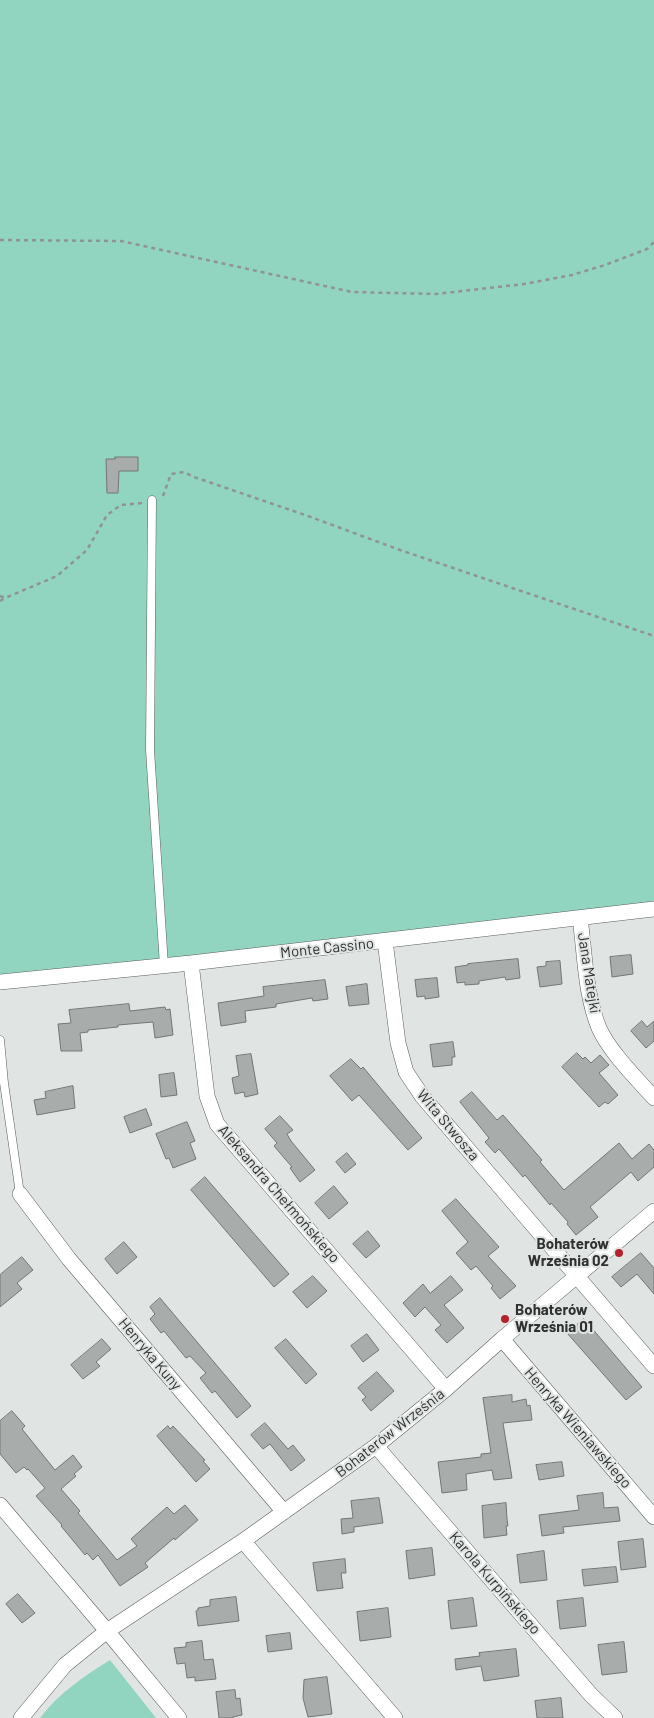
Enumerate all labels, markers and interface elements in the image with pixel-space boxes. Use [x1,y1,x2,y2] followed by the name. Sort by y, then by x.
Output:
[574,931,604,1015] street label: Jana Matejki
[279,934,375,962] street label: Monte Cassino
[413,1086,483,1164] street label: Wita Stwosza
[214,1121,344,1267] street label: Aleksandra Chełmońskiego
[528,1235,609,1270] place label: Bohaterów Września 02
[613,1247,625,1259] marker: Bohaterów Września 02
[515,1301,593,1336] place label: Bohaterów Września 01
[499,1313,511,1325] marker: Bohaterów Września 01
[115,1314,185,1394] street label: Henryka Kuny
[521,1364,635,1492] street label: Henryka Wieniawskiego
[332,1385,448,1481] street label: Bohaterów Września
[446,1528,544,1638] street label: Karola Kurpińskiego

